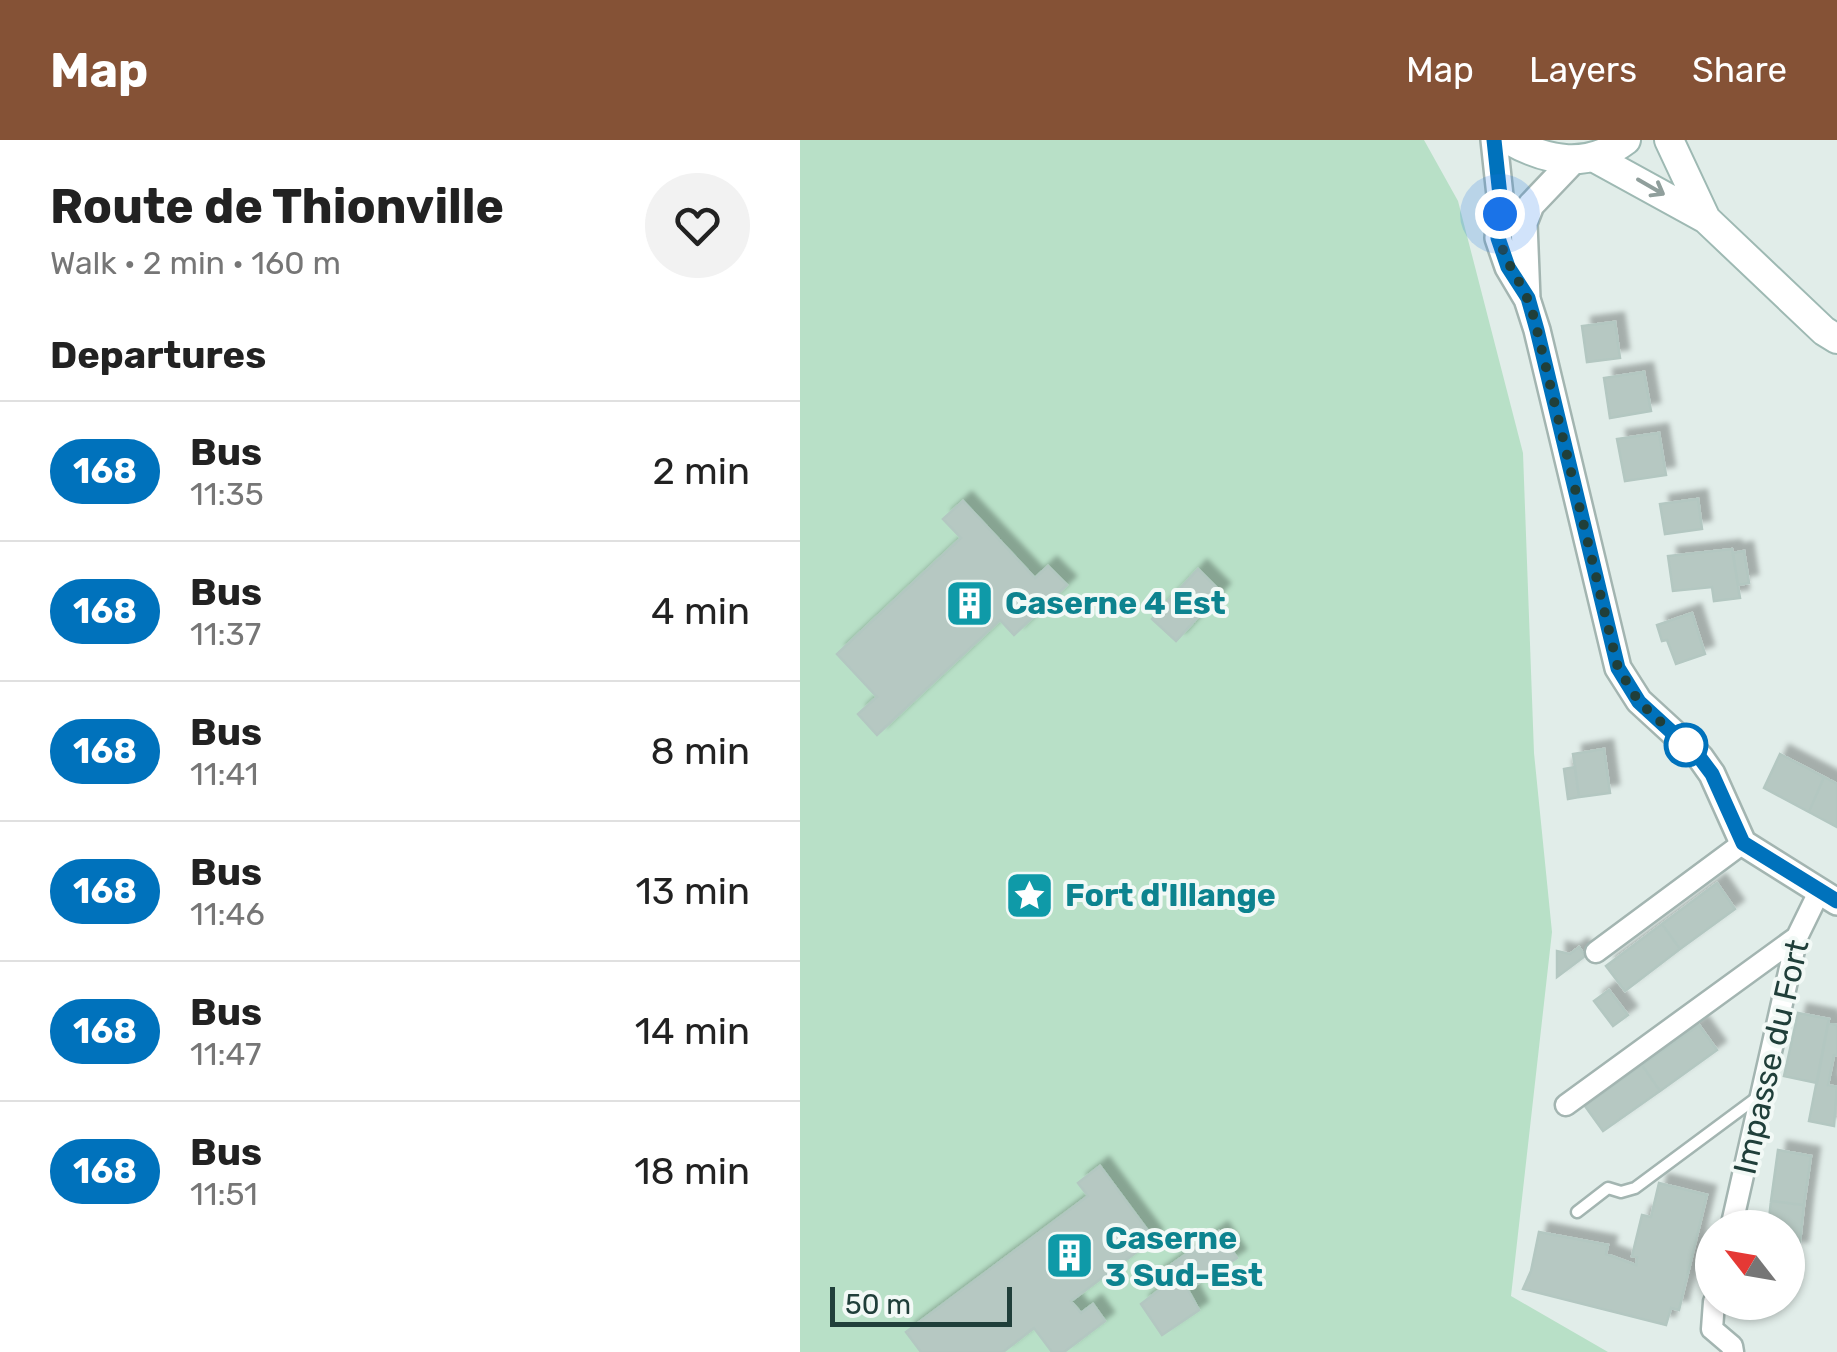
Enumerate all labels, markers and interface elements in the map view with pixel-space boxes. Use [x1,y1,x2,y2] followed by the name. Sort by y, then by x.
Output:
[50,42,148,99] text: Map
[1406,49,1474,91] text: Map
[1529,49,1637,91] text: Layers
[1692,49,1787,91] text: Share
[645,173,750,278] button: heart
[50,178,504,235] text: Route de Thionville
[1636,178,1665,198] one-way arrow
[1475,189,1525,239] your location
[50,244,341,282] text: Walk · 2 min · 160 m
[50,332,266,378] text: Departures
[190,429,262,475] text: Bus
[652,448,750,494] text: 2 min
[73,450,137,492] text: 168
[190,475,264,513] text: 11:35
[190,569,262,615] text: Bus
[944,577,996,629] building icon: Caserne 4 Est
[1005,584,1226,622] place label: Caserne 4 Est
[651,588,750,634] text: 4 min
[73,590,137,632] text: 168
[190,615,261,653] text: 11:37
[190,709,262,755] text: Bus
[1665,724,1707,766] unlabelled marker
[651,728,750,774] text: 8 min
[73,730,137,772] text: 168
[190,755,259,793] text: 11:41
[190,849,262,895] text: Bus
[636,868,750,914] text: 13 min
[1004,869,1056,921] place icon: Fort d'Illange
[73,870,137,912] text: 168
[1065,876,1276,914] place label: Fort d'Illange
[190,895,265,933] text: 11:46
[1726,936,1816,1178] street label: Impasse du Fort
[190,989,262,1035] text: Bus
[635,1008,750,1054] text: 14 min
[73,1010,137,1052] text: 168
[190,1035,261,1073] text: 11:47
[190,1129,262,1175] text: Bus
[634,1148,750,1194] text: 18 min
[73,1150,137,1192] text: 168
[190,1175,258,1213] text: 11:51
[1695,1210,1805,1320] north arrow
[1695,1210,1805,1320] map controls
[1105,1219,1263,1294] place label: Caserne 3 Sud-Est
[1044,1230,1096,1282] building icon: Caserne 3 Sud-Est
[830,1282,1012,1326] scale bar
[845,1288,911,1321] text: 50 m

